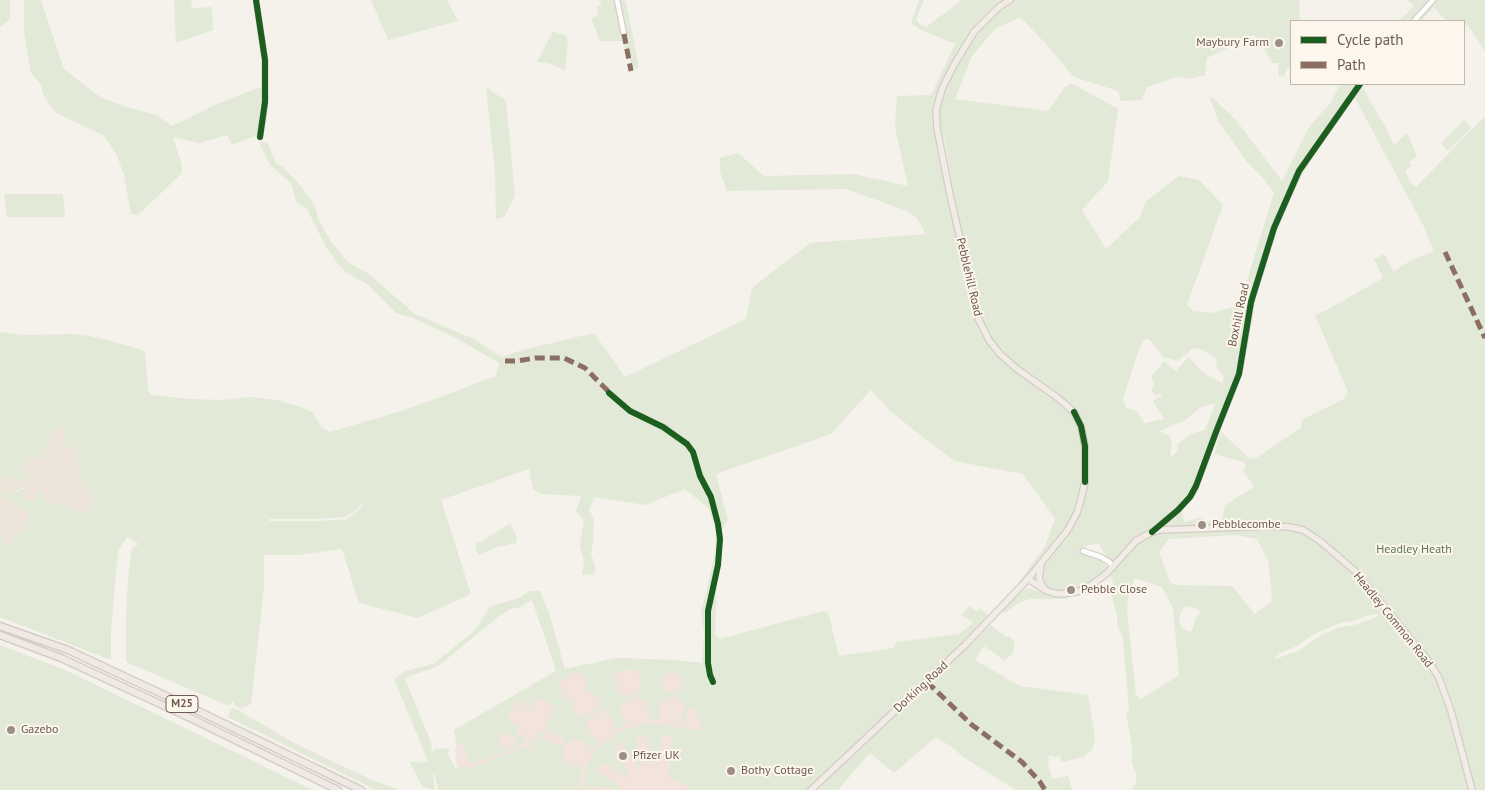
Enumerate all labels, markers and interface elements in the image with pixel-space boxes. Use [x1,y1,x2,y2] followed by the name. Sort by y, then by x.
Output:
[1290,20,1465,85] legend
[1337,30,1403,49] text: Cycle path
[1196,36,1269,50] place label: Maybury Farm
[1273,37,1285,49] marker: Maybury Farm
[1337,55,1366,74] text: Path
[953,236,985,318] street label: Pebblehill Road
[1225,282,1253,348] street label: Boxhill Road
[1212,518,1281,532] place label: Pebblecombe
[1196,519,1208,531] marker: Pebblecombe
[1376,543,1452,557] park label: Headley Heath
[1350,569,1436,671] street label: Headley Common Road
[1081,583,1147,597] place label: Pebble Close
[1065,584,1077,596] marker: Pebble Close
[891,658,951,716] street label: Dorking Road
[166,696,198,712] road number: M25
[21,723,58,737] place label: Gazebo
[5,724,17,736] marker: Gazebo
[633,749,680,763] place label: Pfizer UK
[617,750,629,762] marker: Pfizer UK
[741,764,813,778] place label: Bothy Cottage
[725,765,737,777] marker: Bothy Cottage

